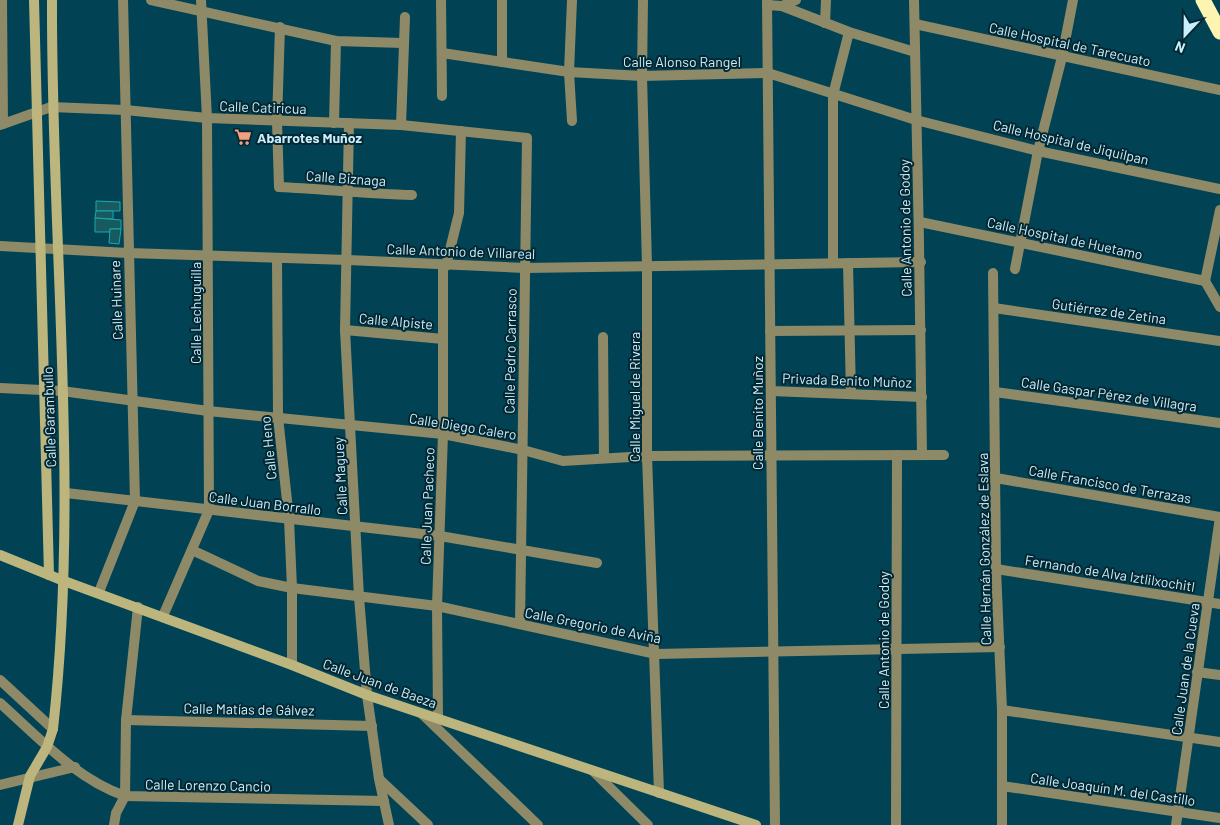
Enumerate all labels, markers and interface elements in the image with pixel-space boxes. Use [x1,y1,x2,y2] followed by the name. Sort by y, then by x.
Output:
[1160,10,1210,60] north arrow
[988,19,1152,69] street label: Calle Hospital de Tarecuato
[1172,38,1187,57] text: N
[623,53,741,70] street label: Calle Alonso Rangel
[219,97,307,117] street label: Calle Catiricua
[991,116,1151,168] street label: Calle Hospital de Jiquilpan
[233,127,253,147] supermarket icon: Abarrotes Muñoz
[257,129,363,146] place label: Abarrotes Muñoz
[895,158,915,297] street label: Calle Antonio de Godoy
[305,167,387,189] street label: Calle Biznaga
[986,213,1144,263] street label: Calle Hospital de Huetamo
[387,240,535,262] street label: Calle Antonio de Villareal
[106,260,126,340] street label: Calle Huinare
[187,262,204,364] street label: Calle Lechuguilla
[500,288,520,414] street label: Calle Pedro Carrasco
[1051,295,1167,327] street label: Gutiérrez de Zetina
[358,309,434,333] street label: Calle Alpiste
[626,332,643,462] street label: Calle Miguel de Rivera
[749,356,766,470] street label: Calle Benito Muñoz
[39,366,59,468] street label: Calle Garambullo
[782,369,912,391] street label: Privada Benito Muñoz
[1020,373,1198,415] street label: Calle Gaspar Pérez de Villagra
[408,409,518,443] street label: Calle Diego Calero
[256,415,280,481] street label: Calle Heno
[329,436,351,515] street label: Calle Maguey
[416,447,438,565] street label: Calle Juan Pacheco
[974,452,994,646] street label: Calle Hernán González de Eslava
[1027,461,1193,507] street label: Calle Francisco de Terrazas
[208,488,322,518] street label: Calle Juan Borrallo
[1024,551,1196,595] street label: Fernando de Alva Iztlilxochitl
[875,571,892,709] street label: Calle Antonio de Godoy
[1167,602,1203,736] street label: Calle Juan de la Cueva
[523,603,663,647] street label: Calle Gregorio de Aviña
[321,654,439,712] street label: Calle Juan de Baeza
[183,699,315,719] street label: Calle Matías de Gálvez
[1029,769,1197,809] street label: Calle Joaquín M. del Castillo
[145,775,271,795] street label: Calle Lorenzo Cancio

